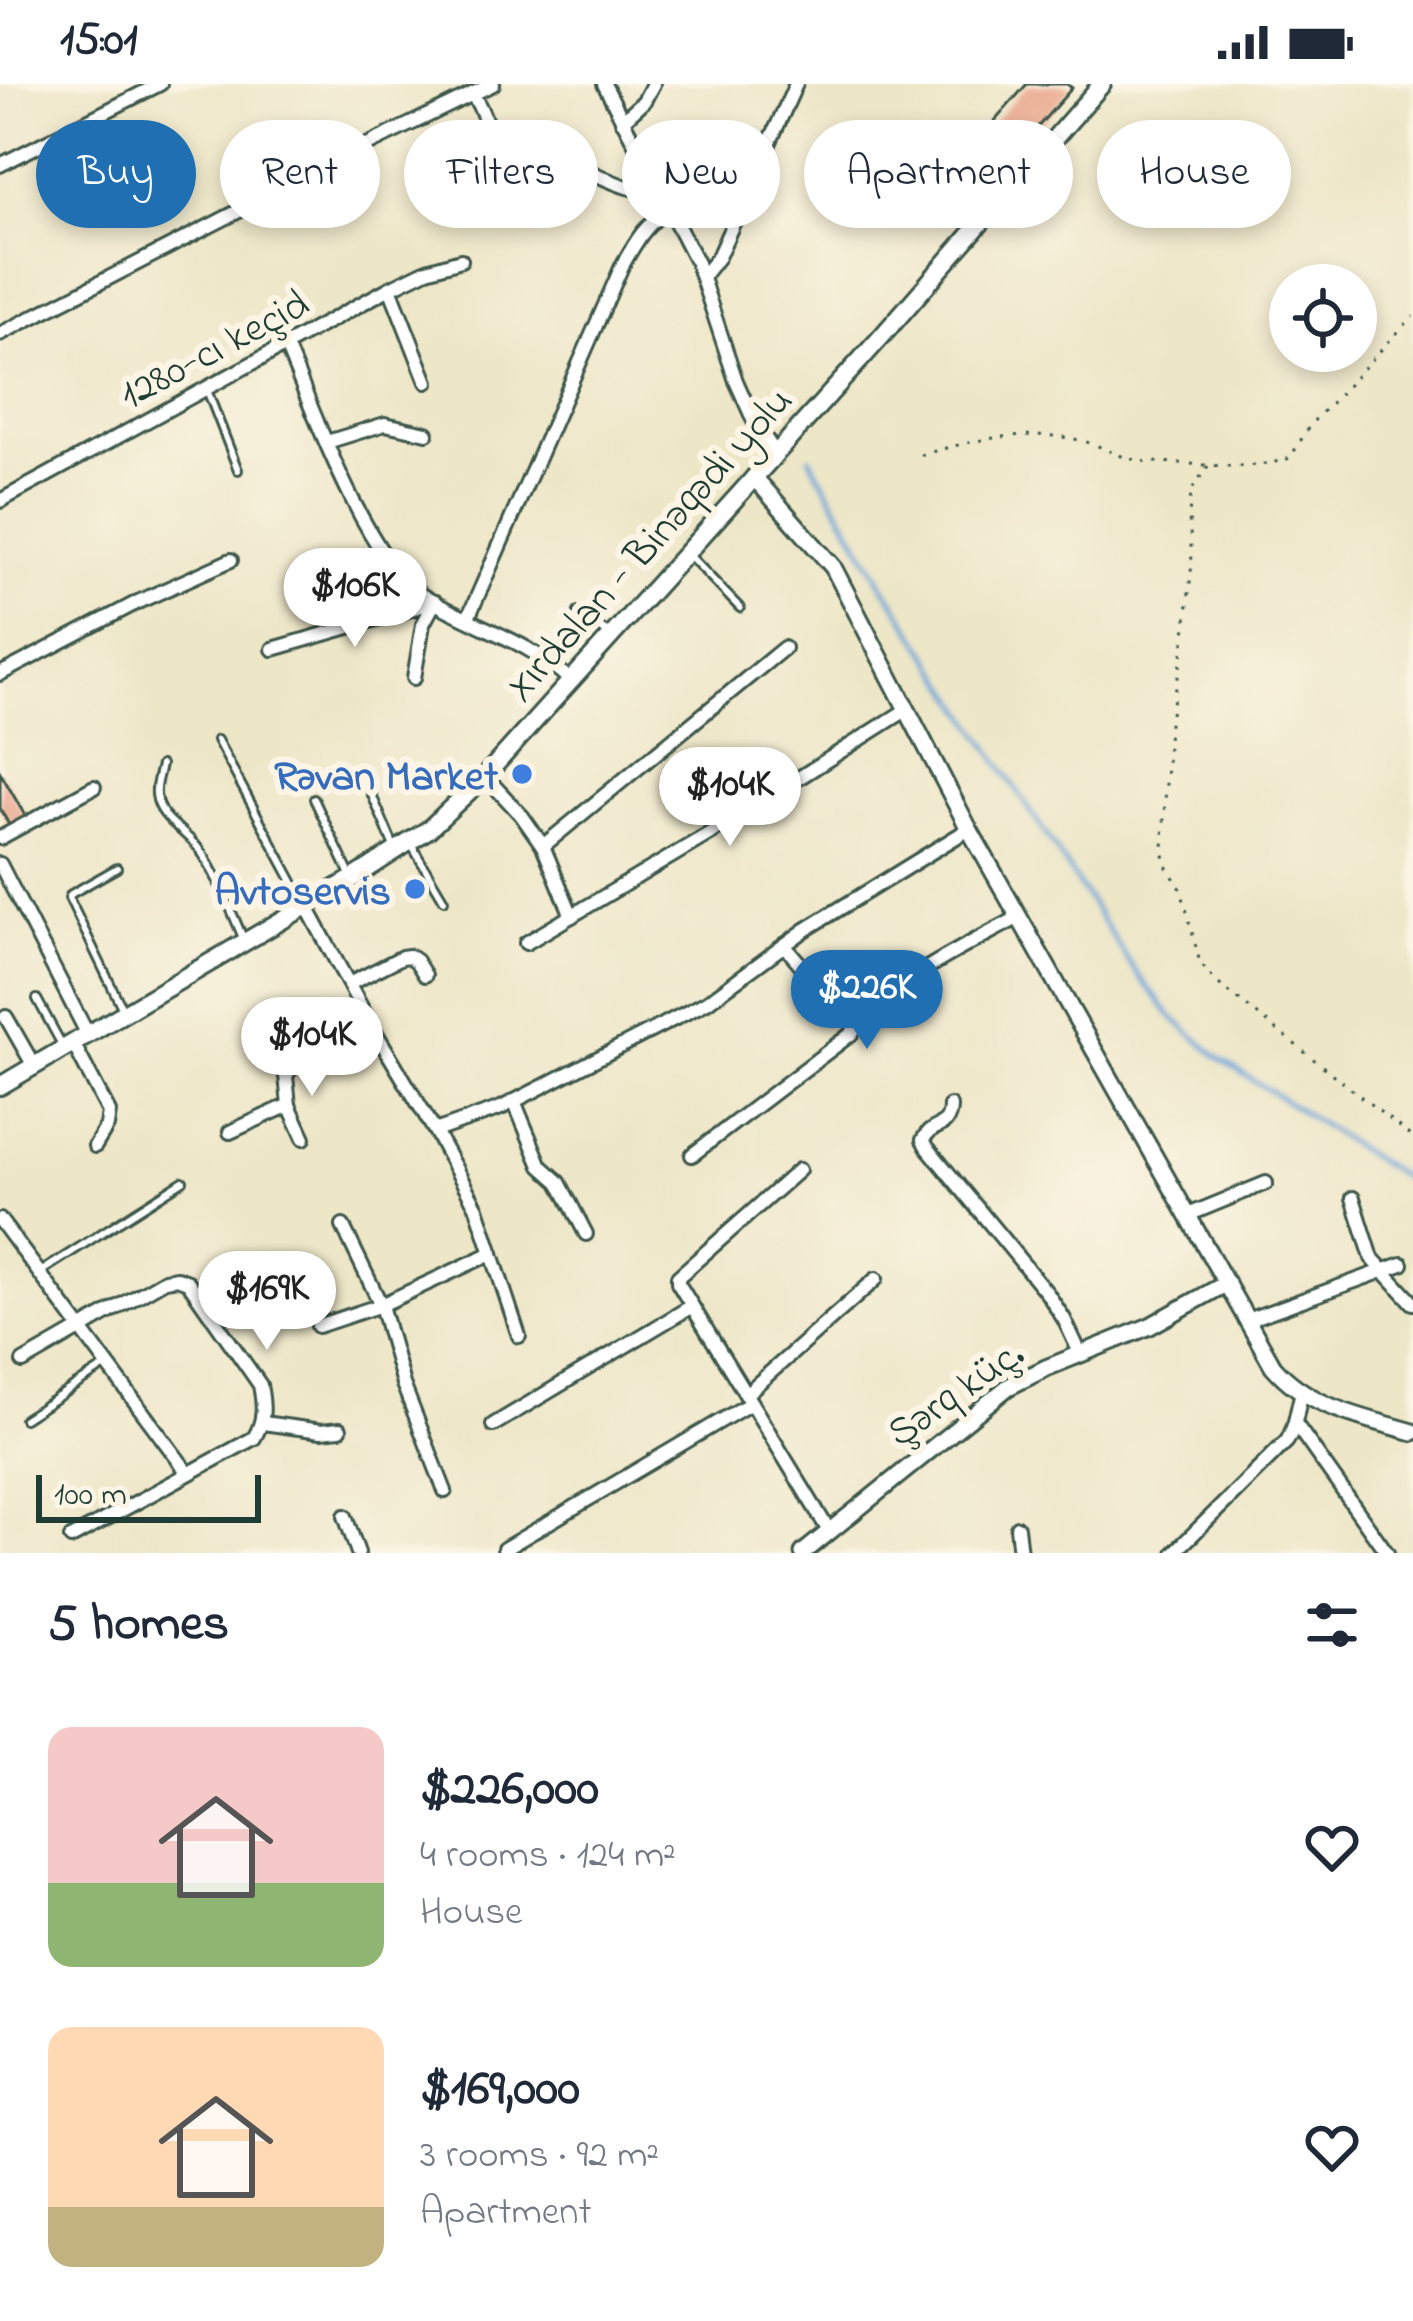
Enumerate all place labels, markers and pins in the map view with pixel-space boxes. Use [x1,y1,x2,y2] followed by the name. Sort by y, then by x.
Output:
[271,548,439,650] pin: $106K
[646,747,814,849] pin: $104K
[274,748,499,809] place label: Rəvan Market
[509,761,535,787] marker: Rəvan Market
[215,863,391,924] place label: Avtoservis
[402,876,428,902] marker: Avtoservis
[783,950,951,1052] pin: $226K
[228,997,396,1099] pin: $104K
[183,1251,351,1353] pin: $169K

